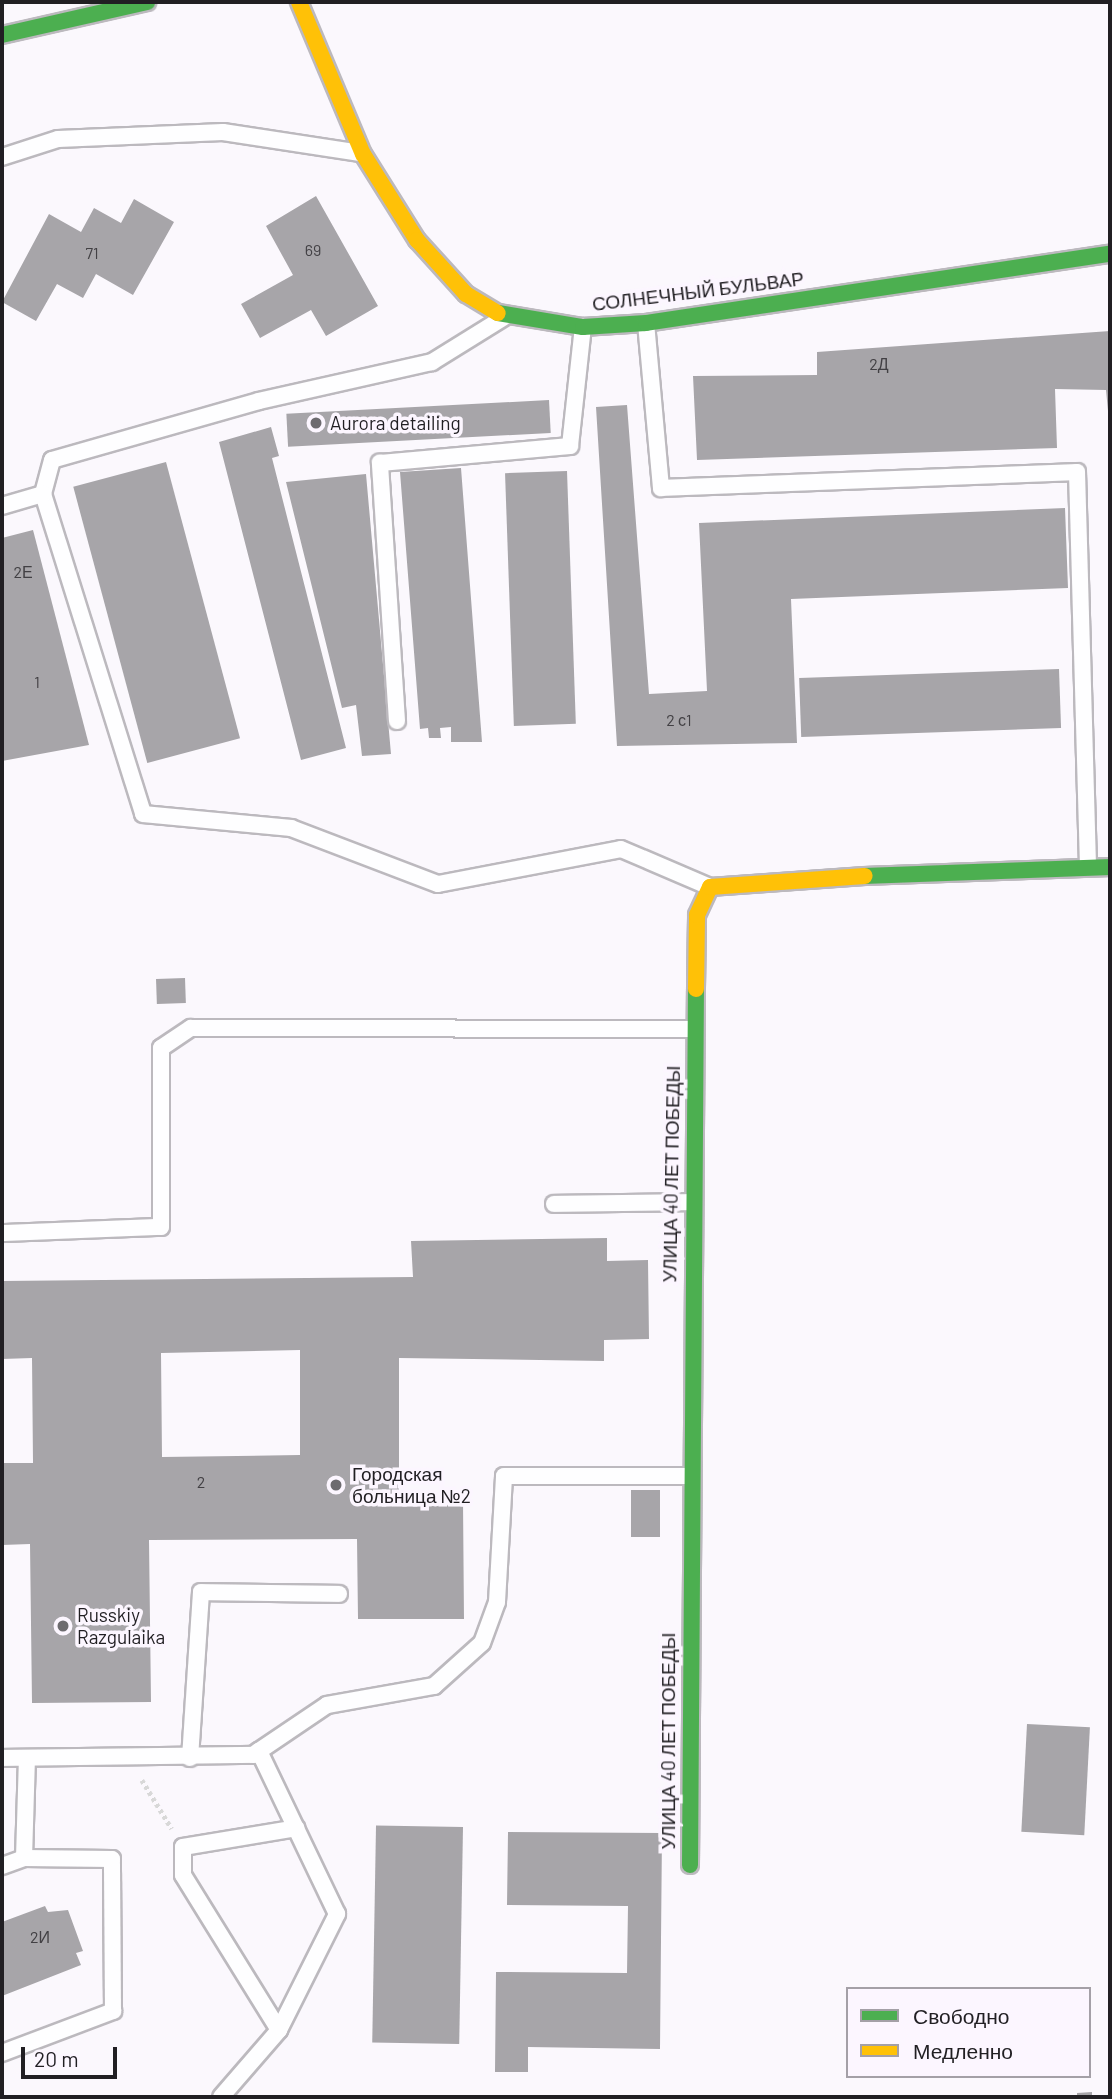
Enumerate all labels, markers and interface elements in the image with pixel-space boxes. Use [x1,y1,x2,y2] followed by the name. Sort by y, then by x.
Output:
[305,240,321,260] house number: 69
[85,243,99,263] house number: 71
[591,267,805,315] street label: СОЛНЕЧНЫЙ БУЛЬВАР
[869,354,889,374] house number: 2Д
[330,412,461,434] place label: Aurora detailing
[308,415,324,431] marker: Aurora detailing
[13,562,33,582] house number: 2Е
[34,672,40,692] house number: 1
[666,710,692,730] house number: 2 с1
[658,1065,684,1283] street label: УЛИЦА 40 ЛЕТ ПОБЕДЫ
[352,1463,471,1507] place label: Городская больница №2
[197,1472,205,1492] house number: 2
[326,1475,346,1495] marker: Городская больница №2
[77,1604,165,1648] place label: Russkiy Razgulaika
[55,1618,71,1634] marker: Russkiy Razgulaika
[657,1633,679,1849] street label: УЛИЦА 40 ЛЕТ ПОБЕДЫ
[30,1927,50,1947] house number: 2И
[846,1987,1091,2078] legend
[913,2003,1010,2028] text: Свободно
[24,2032,121,2076] scale bar
[913,2038,1013,2063] text: Медленно
[34,2046,79,2071] text: 20 m

